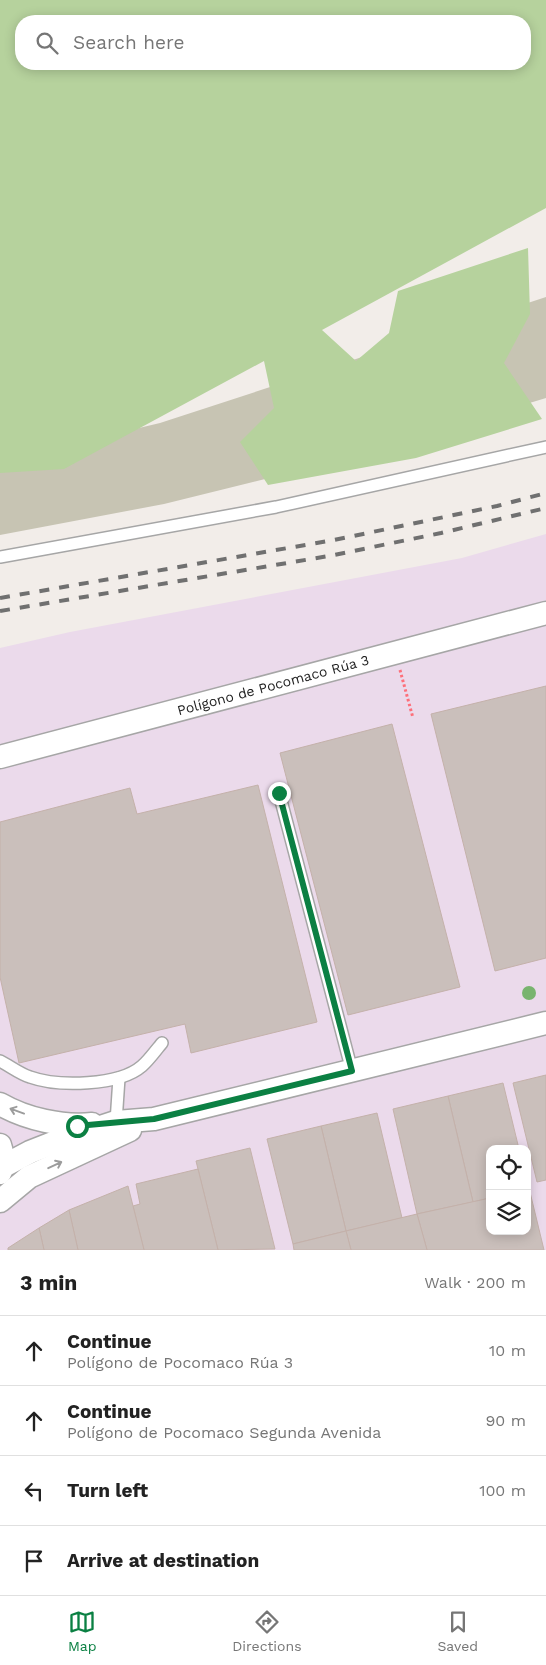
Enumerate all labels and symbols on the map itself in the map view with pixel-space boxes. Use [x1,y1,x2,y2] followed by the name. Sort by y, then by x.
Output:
[175,652,371,718] street label: Polígono de Pocomaco Rúa 3
[268,782,291,805] route end
[9,1106,25,1115] one-way arrow
[66,1115,89,1138] route start
[47,1160,62,1169] one-way arrow

